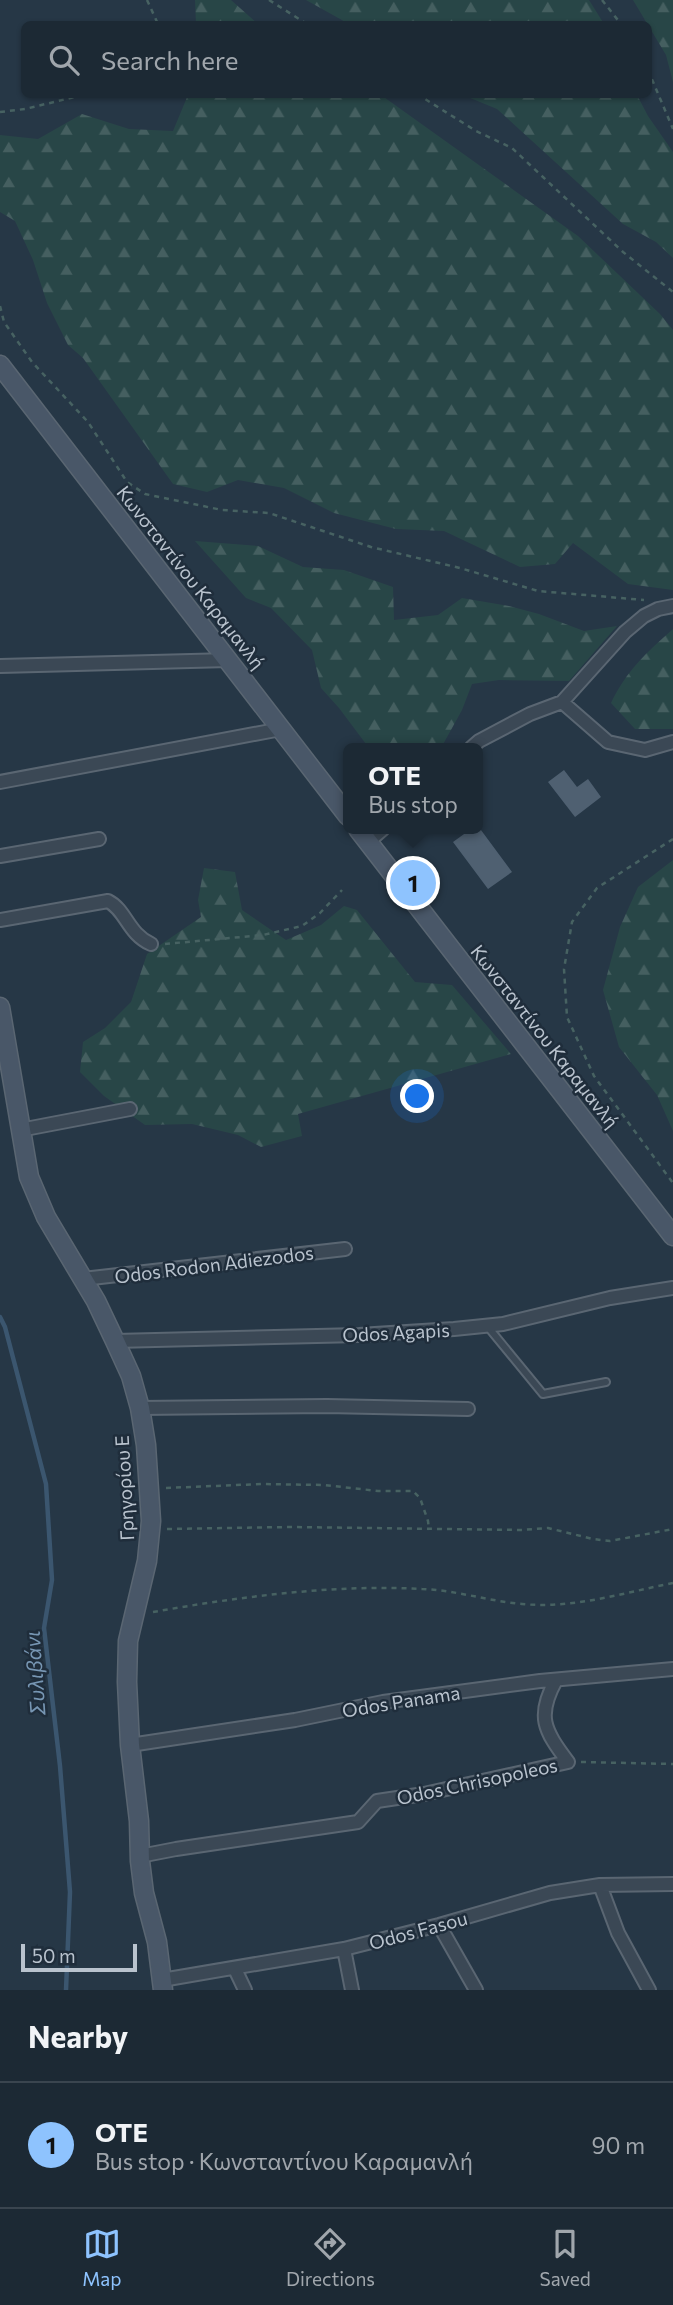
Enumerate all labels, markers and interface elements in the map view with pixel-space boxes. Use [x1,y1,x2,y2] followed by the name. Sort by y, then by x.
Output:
[21,21,652,98] search box
[45,41,83,79] icon: search
[101,44,239,75] text: Search here
[112,481,270,673] street label: Κωνσταντίνου Καραμανλή
[343,743,483,834] popup
[368,759,421,790] text: ΟΤΕ
[368,790,458,818] text: Bus stop
[390,857,436,909] pin: 1
[466,940,624,1132] street label: Κωνσταντίνου Καραμανλή
[400,1079,434,1113] your location
[113,1240,315,1288] street label: Odos Rodon Adiezodos
[342,1318,450,1346] street label: Odos Agapis
[110,1435,138,1541] street label: Γρηγορίου Ε
[19,1630,49,1717] water label: Συλιβάνι
[340,1680,462,1722] street label: Odos Panama
[395,1753,559,1809] street label: Odos Chrisopoleos
[366,1906,470,1954] street label: Odos Fasou
[21,1941,136,1973] scale bar
[32,1944,76,1967] text: 50 m
[28,2017,128,2054] text: Nearby
[95,2116,148,2147] text: ΟΤΕ
[46,2131,56,2159] text: 1
[592,2131,645,2159] text: 90 m
[95,2147,473,2175] text: Bus stop · Κωνσταντίνου Καραμανλή
[82,2225,121,2290] tab: Map
[286,2225,375,2290] tab: Directions
[539,2225,591,2290] tab: Saved

